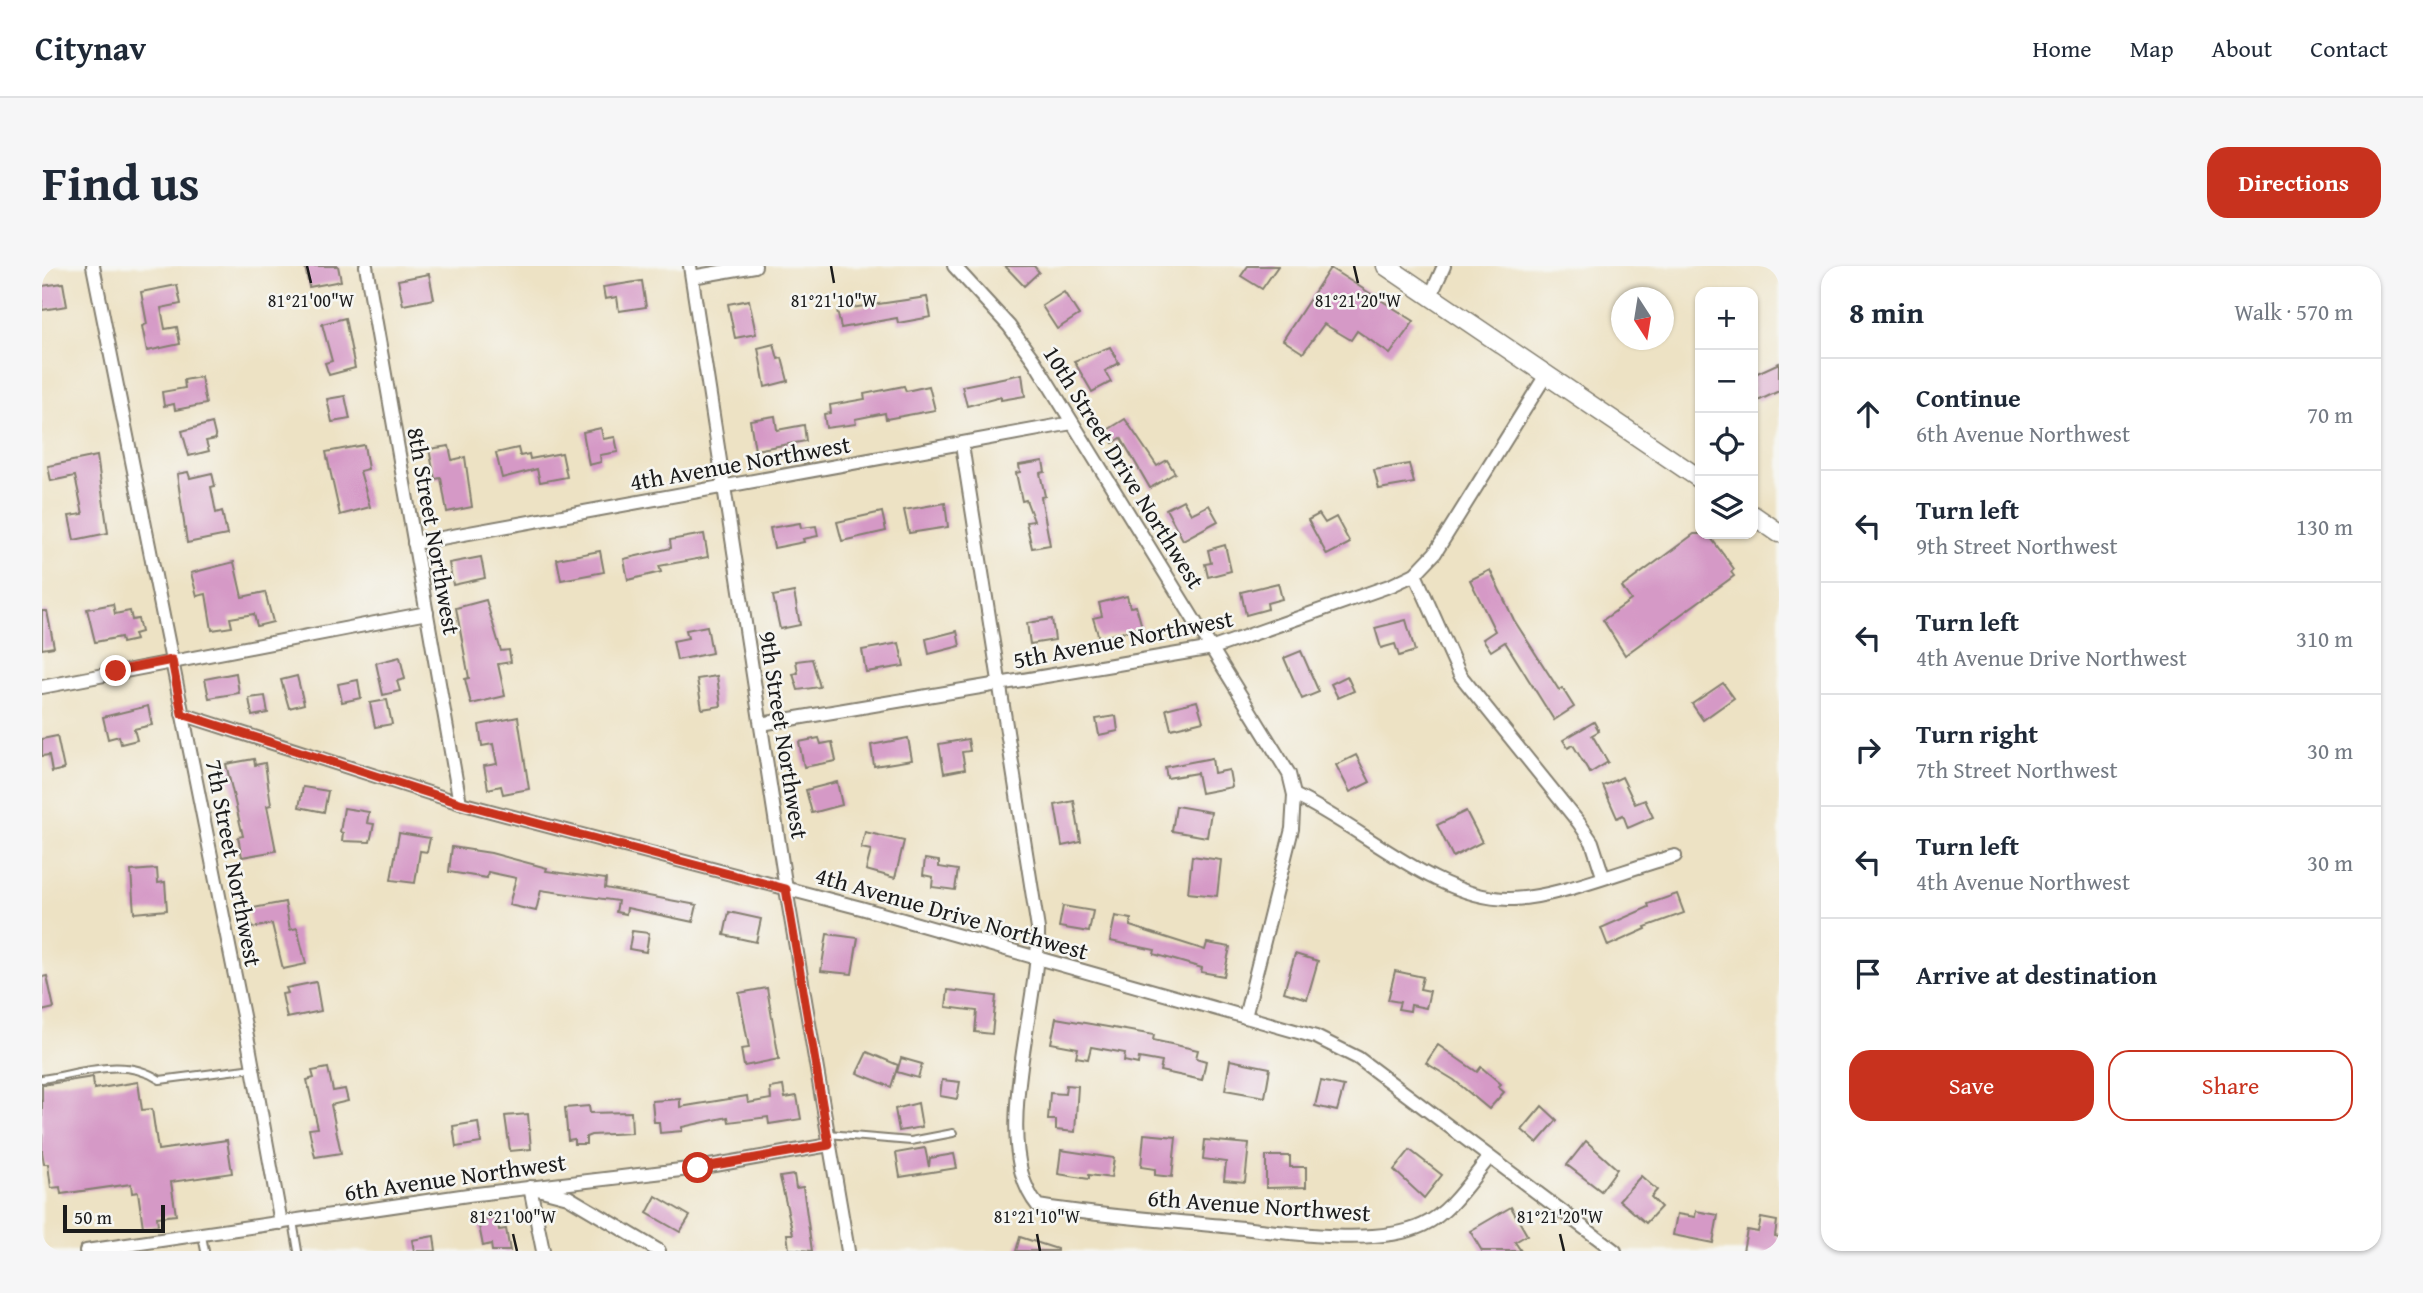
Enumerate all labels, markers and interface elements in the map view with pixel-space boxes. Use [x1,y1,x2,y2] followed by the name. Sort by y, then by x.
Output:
[35,24,146,72] text: Citynav
[2033,31,2092,66] text: Home
[2130,31,2174,66] text: Map
[2212,31,2272,66] text: About
[2310,31,2388,66] text: Contact
[42,146,200,218] text: Find us
[2207,147,2381,218] button: Directions
[268,287,355,314] text: 81°21'00"W
[791,287,878,314] text: 81°21'10"W
[1315,287,1402,314] text: 81°21'20"W
[1611,287,1674,350] north arrow
[1695,287,1758,539] map controls
[1695,287,1758,350] button: +
[1849,290,1924,334] text: 8 min
[2234,295,2353,328] text: Walk · 570 m
[1035,339,1214,596] street label: 10th Street Drive Northwest
[1695,350,1758,413] button: −
[1916,378,2021,417] text: Continue
[1849,395,1887,433] icon: ahead
[2307,398,2353,431] text: 70 m
[1695,413,1758,476] button: locate
[1916,417,2130,450] text: 6th Avenue Northwest
[398,424,470,638] street label: 8th Street Northwest
[627,426,854,500] street label: 4th Avenue Northwest
[1695,476,1758,539] button: layers
[1916,490,2019,529] text: Turn left
[1849,507,1887,545] icon: left
[2296,510,2353,543] text: 130 m
[1916,529,2118,562] text: 9th Street Northwest
[1010,600,1237,677] street label: 5th Avenue Northwest
[1916,602,2019,641] text: Turn left
[1849,619,1887,657] icon: left
[2296,622,2353,655] text: 310 m
[750,628,818,842] street label: 9th Street Northwest
[1916,641,2187,674] text: 4th Avenue Drive Northwest
[100,655,131,686] route end
[1916,714,2038,753] text: Turn right
[1849,731,1887,769] icon: right
[2307,734,2353,767] text: 30 m
[1916,753,2118,786] text: 7th Street Northwest
[197,756,271,970] street label: 7th Street Northwest
[1916,826,2019,865] text: Turn left
[1849,843,1887,881] icon: left
[2307,846,2353,879] text: 30 m
[811,857,1093,969] street label: 4th Avenue Drive Northwest
[1916,865,2130,898] text: 4th Avenue Northwest
[1849,955,1887,993] icon: arrive
[1916,955,2157,994] text: Arrive at destination
[1849,1050,2094,1121] button: Save
[2108,1050,2353,1121] button: Share
[342,1144,569,1210] street label: 6th Avenue Northwest
[682,1152,713,1183] route start
[1146,1180,1372,1230] street label: 6th Avenue Northwest
[63,1202,164,1234] scale bar
[74,1203,112,1231] text: 50 m
[470,1203,557,1230] text: 81°21'00"W
[994,1203,1081,1230] text: 81°21'10"W
[1517,1203,1604,1230] text: 81°21'20"W

